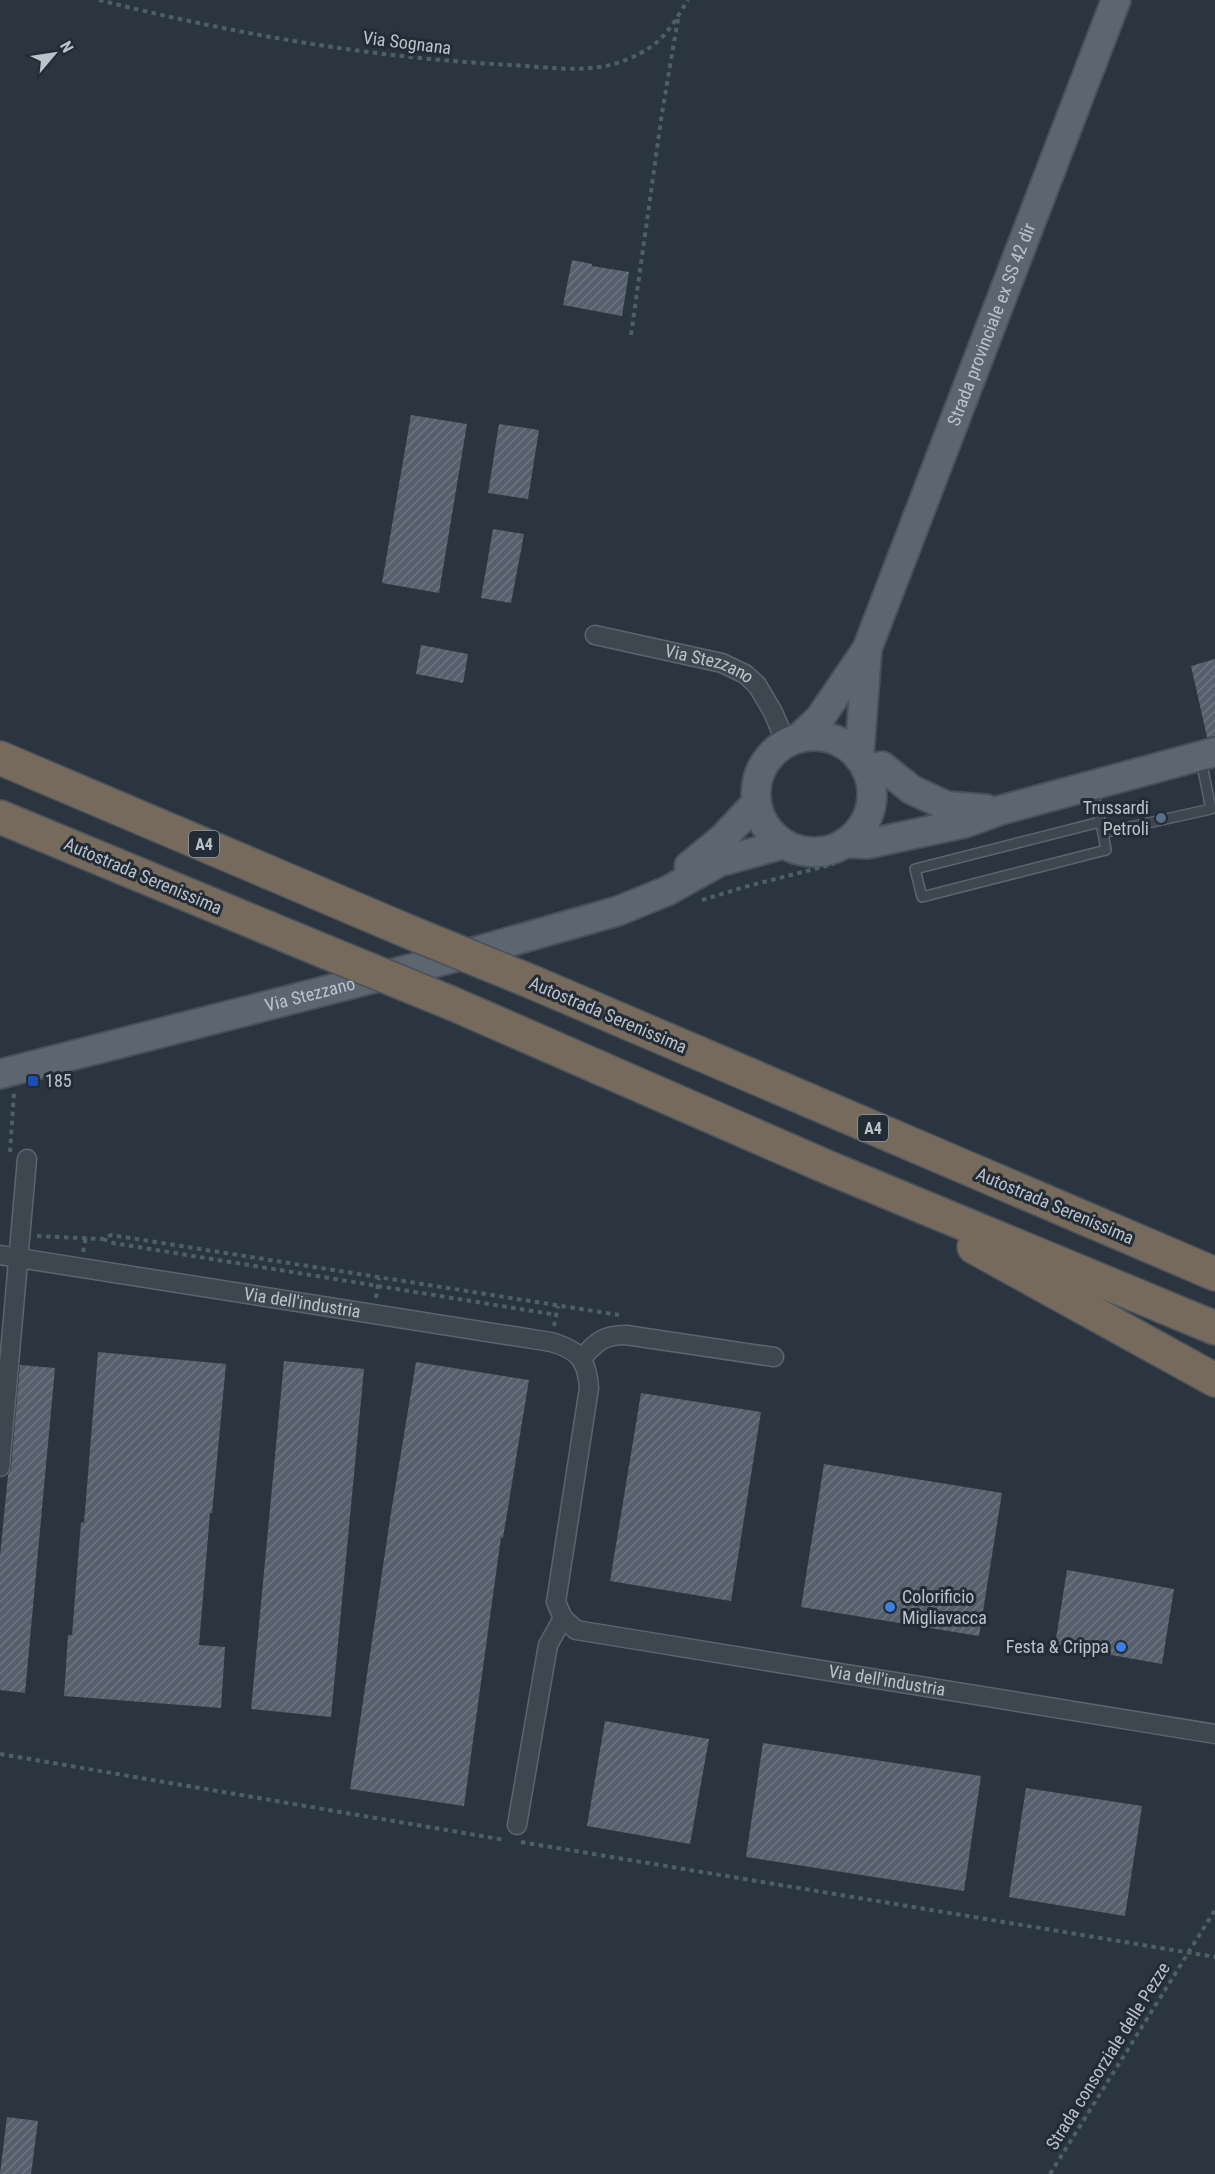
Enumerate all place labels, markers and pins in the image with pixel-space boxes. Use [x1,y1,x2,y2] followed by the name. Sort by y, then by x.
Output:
[1083,797,1149,839] place label: Trussardi Petroli
[1154,811,1168,825] marker: Trussardi Petroli
[45,1070,72,1091] place label: 185
[26,1074,40,1088] marker: 185
[902,1586,987,1628] place label: Colorificio Migliavacca
[883,1600,897,1614] marker: Colorificio Migliavacca
[1006,1636,1109,1657] place label: Festa & Crippa
[1114,1640,1128,1654] marker: Festa & Crippa

